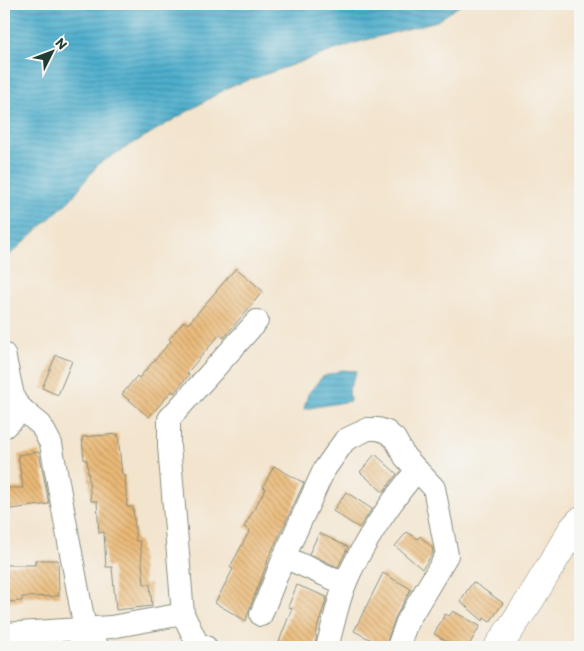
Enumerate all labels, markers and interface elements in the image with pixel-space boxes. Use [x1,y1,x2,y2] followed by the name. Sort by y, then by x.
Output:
[28,28,78,78] north arrow
[52,34,71,53] text: N

